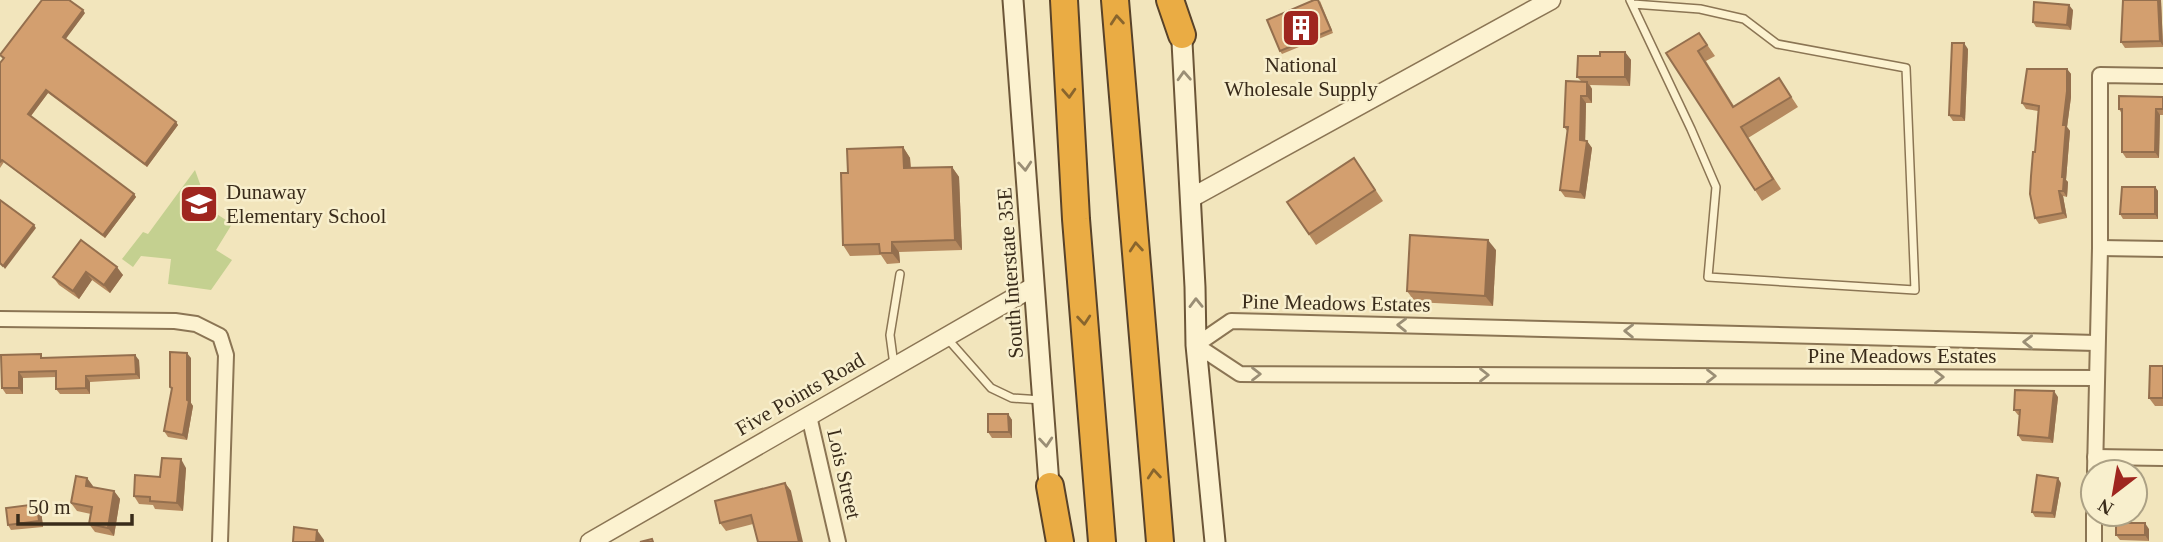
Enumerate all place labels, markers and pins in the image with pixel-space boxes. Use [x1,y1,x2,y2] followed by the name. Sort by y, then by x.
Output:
[1280,7,1322,49] building icon: National Wholesale Supply
[1224,53,1378,101] place label: National Wholesale Supply
[226,180,387,228] place label: Dunaway Elementary School
[178,183,220,225] school or university icon: Dunaway Elementary School

